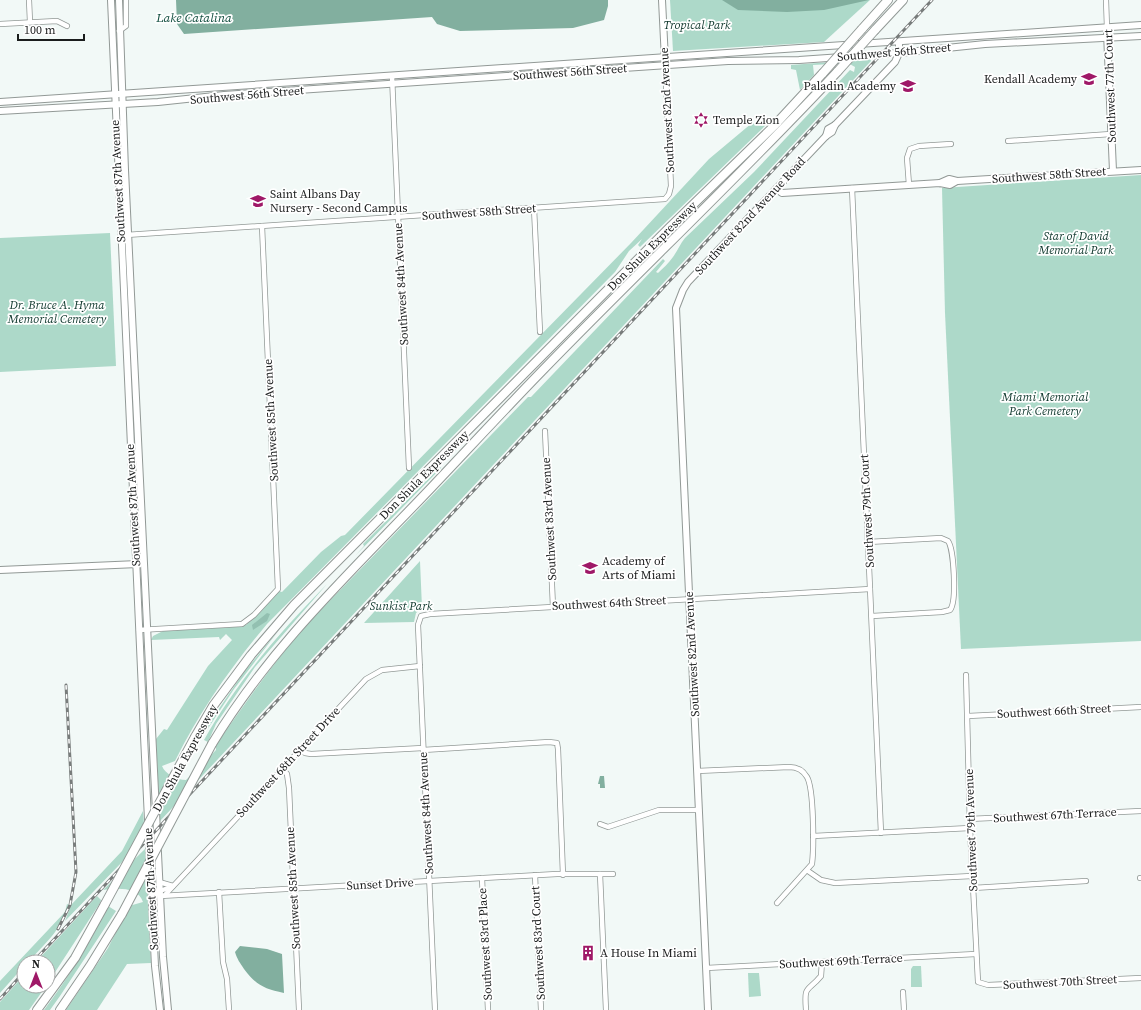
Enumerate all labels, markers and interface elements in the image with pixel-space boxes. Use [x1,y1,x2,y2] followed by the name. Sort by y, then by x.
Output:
[155,9,232,26] water label: Lake Catalina
[18,16,84,42] scale bar
[664,17,731,33] park label: Tropical Park
[24,22,56,38] text: 100 m
[1100,29,1120,143] street label: Southwest 77th Court
[836,39,952,65] street label: Southwest 56th Street
[656,47,678,173] street label: Southwest 82nd Avenue
[512,60,628,84] street label: Southwest 56th Street
[1080,70,1098,88] school or university icon: Kendall Academy
[984,71,1078,87] place label: Kendall Academy
[899,77,917,95] school or university icon: Paladin Academy
[804,78,897,94] place label: Paladin Academy
[189,82,305,108] street label: Southwest 56th Street
[692,111,710,129] synagogue icon: Temple Zion
[713,112,780,128] place label: Temple Zion
[107,119,129,243] street label: Southwest 87th Avenue
[691,154,809,278] street label: Southwest 82nd Avenue Road
[991,163,1107,187] street label: Southwest 58th Street
[270,186,407,216] place label: Saint Albans Day Nursery - Second Campus
[249,192,267,210] school or university icon: Saint Albans Day Nursery - Second Campus
[604,197,701,294] street label: Don Shula Expressway
[421,200,537,224] street label: Southwest 58th Street
[390,222,412,346] street label: Southwest 84th Avenue
[1037,228,1114,258] park label: Star of David Memorial Park
[7,297,106,327] park label: Dr. Bruce A. Hyma Memorial Cemetery
[260,358,282,482] street label: Southwest 85th Avenue
[1001,389,1089,419] park label: Miami Memorial Park Cemetery
[376,426,473,523] street label: Don Shula Expressway
[122,443,144,567] street label: Southwest 87th Avenue
[856,454,878,568] street label: Southwest 79th Court
[538,457,560,581] street label: Southwest 83rd Avenue
[602,553,676,583] place label: Academy of Arts of Miami
[581,559,599,577] school or university icon: Academy of Arts of Miami
[681,591,703,717] street label: Southwest 82nd Avenue
[552,592,667,614] street label: Southwest 64th Street
[370,598,433,614] park label: Sunkist Park
[997,700,1112,722] street label: Southwest 66th Street
[149,701,222,815] street label: Don Shula Expressway
[232,703,344,821] street label: Southwest 68th Street Drive
[415,751,437,875] street label: Southwest 84th Avenue
[961,768,981,892] street label: Southwest 79th Avenue
[993,804,1117,826] street label: Southwest 67th Terrace
[282,826,304,950] street label: Southwest 85th Avenue
[140,827,162,951] street label: Southwest 87th Avenue
[346,874,414,894] street label: Sunset Drive
[527,886,549,1000] street label: Southwest 83rd Court
[474,887,496,1001] street label: Southwest 83rd Place
[579,944,597,962] building icon: A House In Miami
[600,945,697,961] place label: A House In Miami
[779,950,903,972] street label: Southwest 69th Terrace
[16,954,56,994] north arrow
[32,957,40,972] text: N
[1003,971,1118,993] street label: Southwest 70th Street

